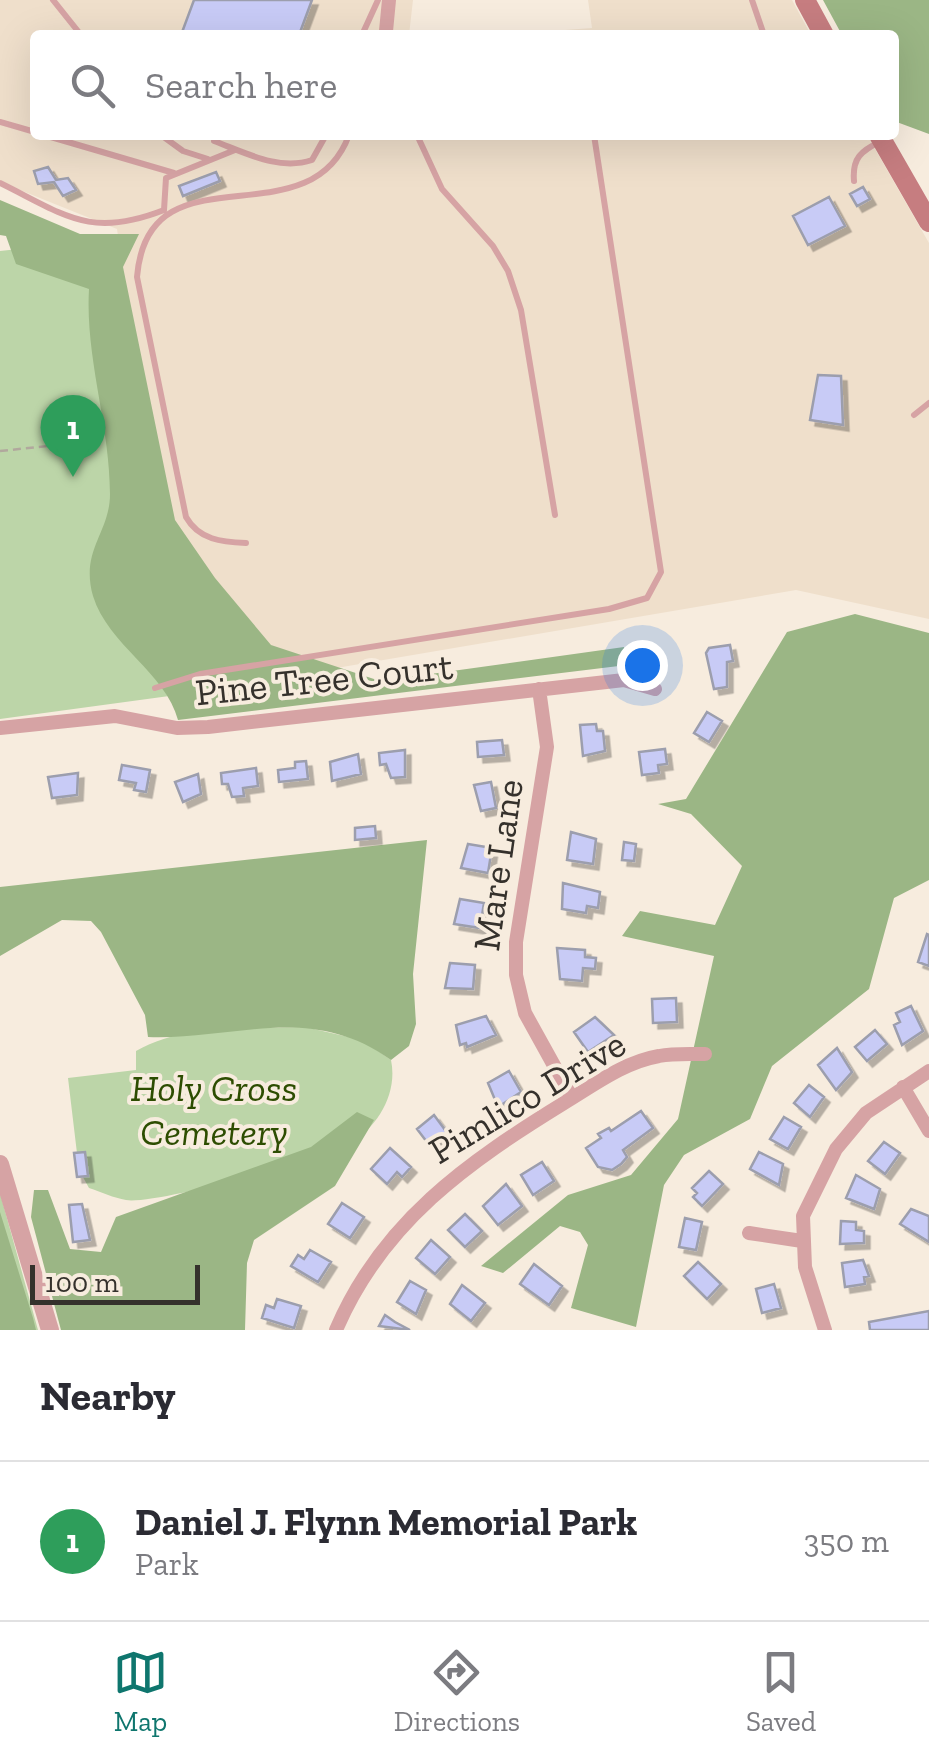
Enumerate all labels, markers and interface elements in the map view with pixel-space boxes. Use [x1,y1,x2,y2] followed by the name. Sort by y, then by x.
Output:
[30,30,899,140] search box
[65,58,120,113] icon: search
[145,62,337,108] text: Search here
[40,394,106,477] pin: 1
[617,640,668,691] your location
[193,643,455,715] street label: Pine Tree Court
[463,776,533,954] street label: Mare Lane
[420,1020,634,1174] street label: Pimlico Drive
[131,1065,297,1155] park label: Holy Cross Cemetery
[30,1260,200,1304] scale bar
[45,1266,119,1299] text: 100 m
[40,1370,176,1421] text: Nearby
[135,1499,637,1545] text: Daniel J. Flynn Memorial Park
[66,1522,79,1560] text: 1
[804,1522,889,1560] text: 350 m
[135,1545,199,1583] text: Park
[113,1645,168,1738] tab: Map
[394,1645,520,1738] tab: Directions
[746,1645,816,1738] tab: Saved

